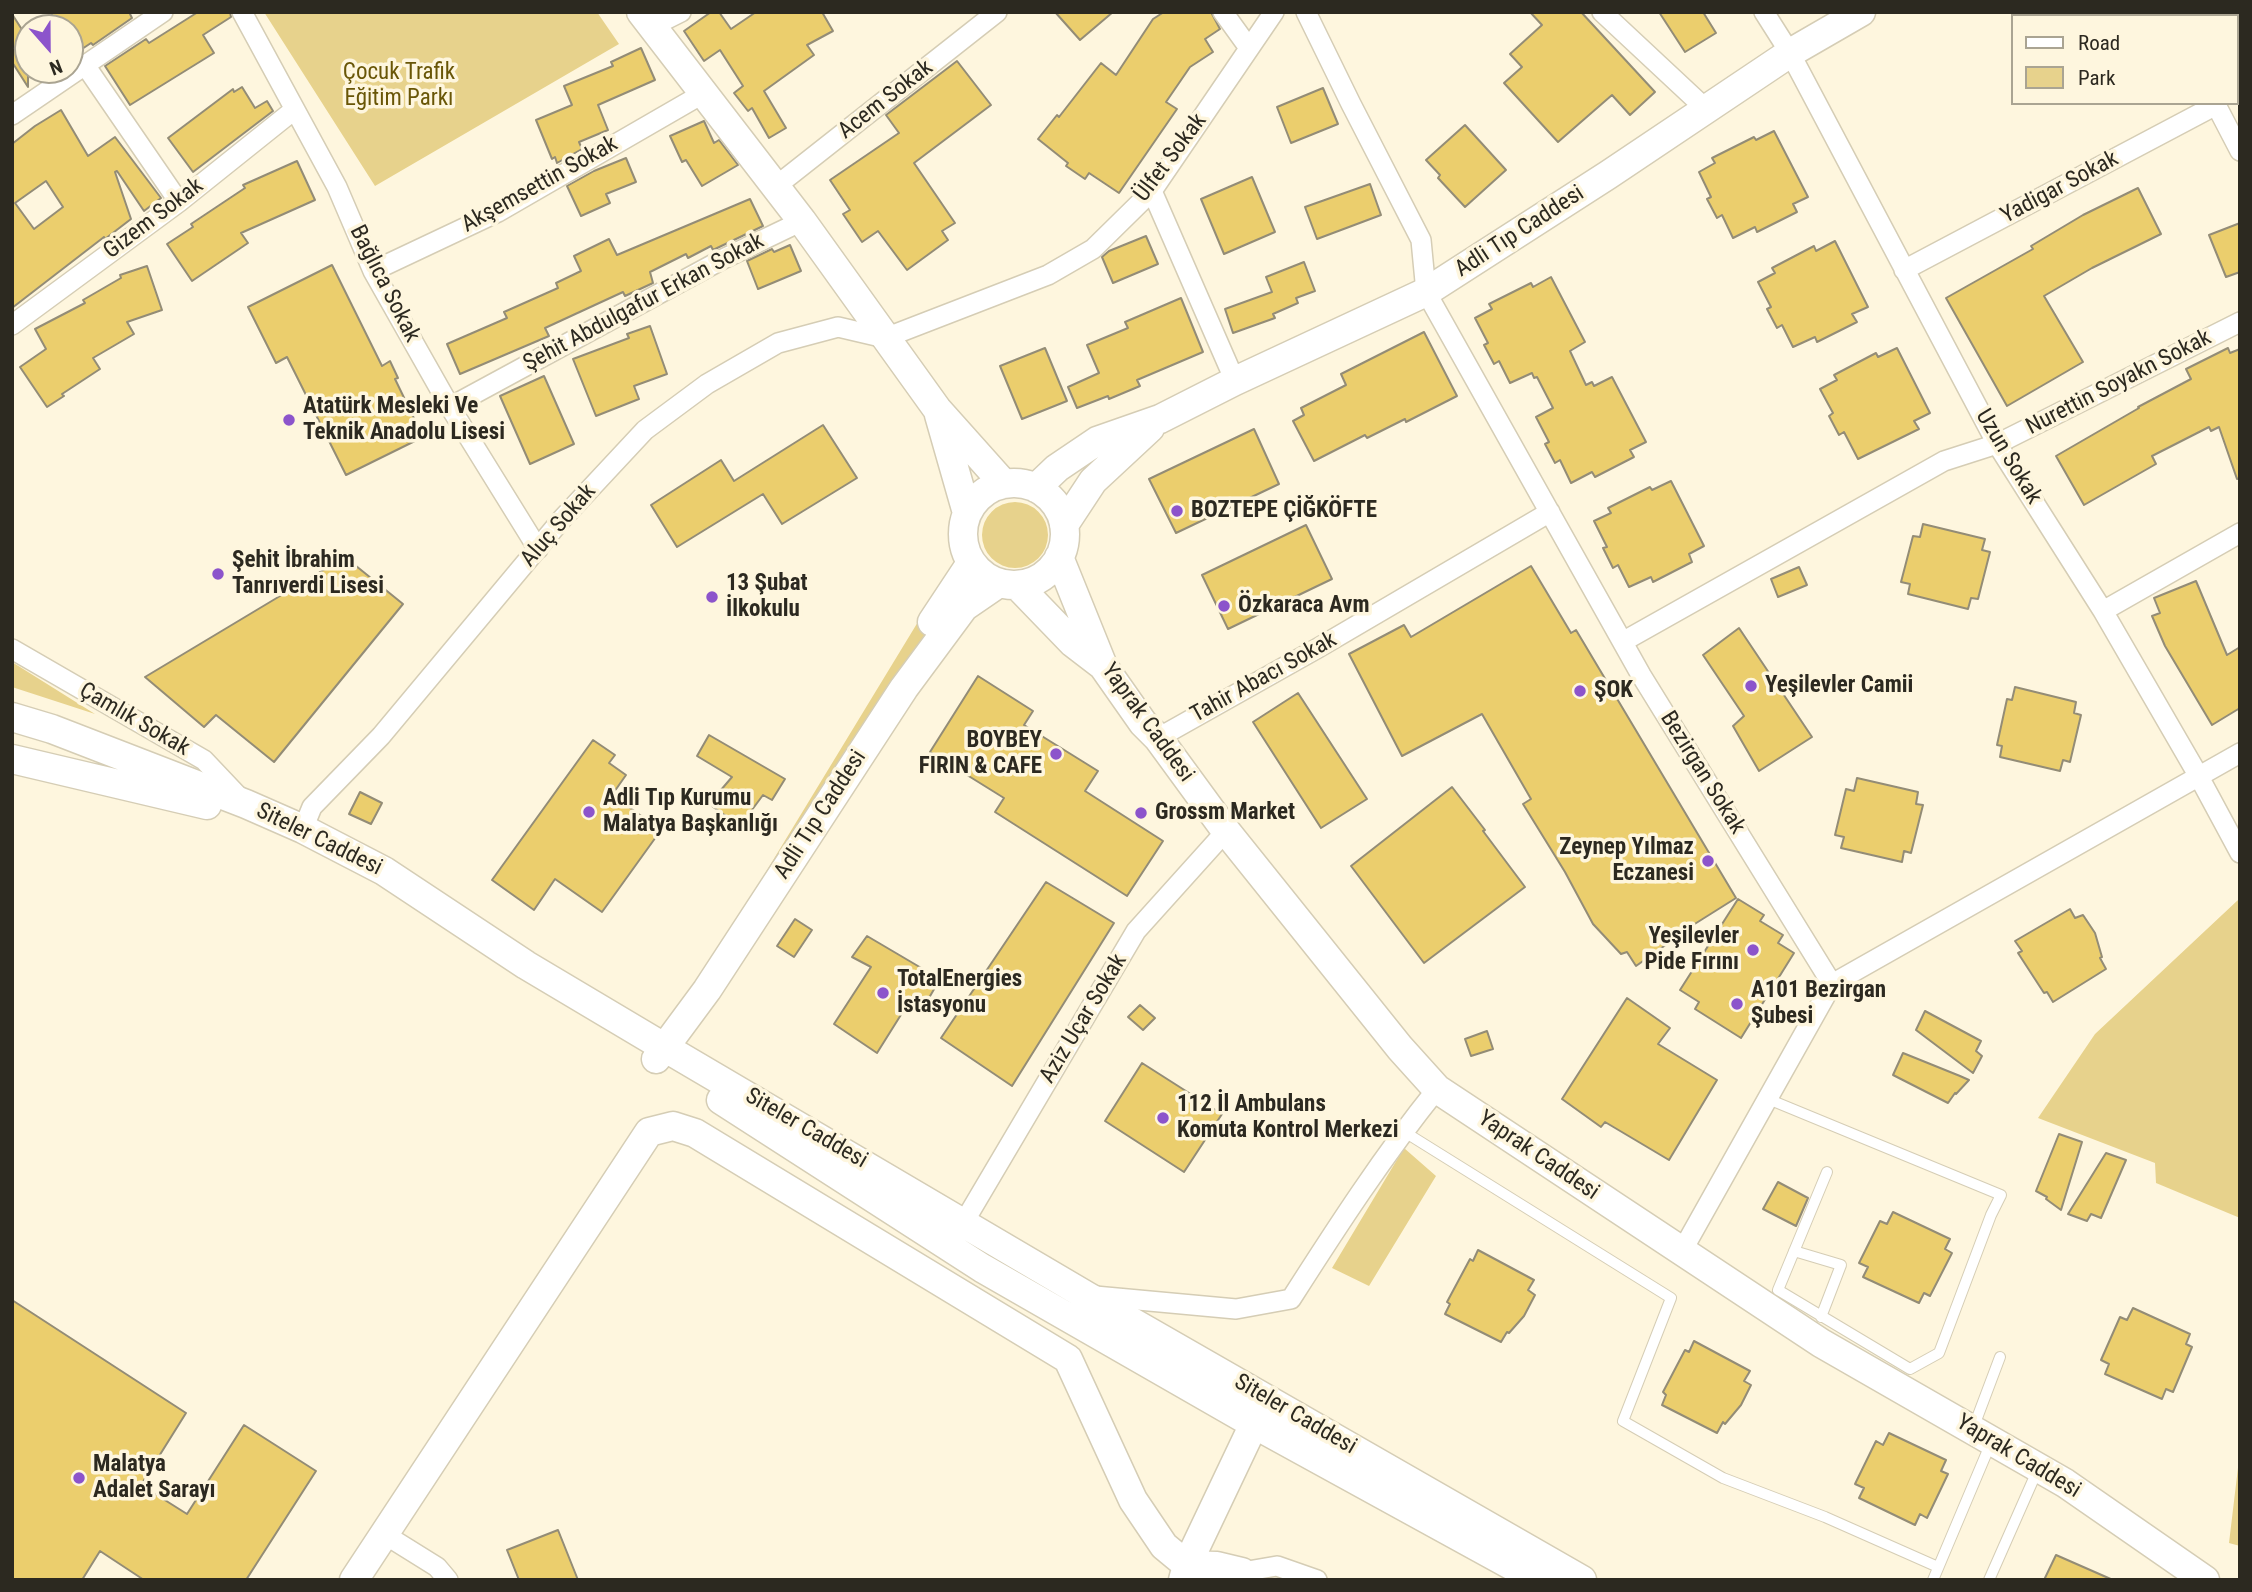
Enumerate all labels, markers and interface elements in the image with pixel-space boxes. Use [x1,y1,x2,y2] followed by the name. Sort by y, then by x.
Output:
[14,14,84,84] north arrow
[2010,14,2238,105] legend
[2078,31,2120,55] text: Road
[46,54,66,80] text: N
[833,54,939,146] street label: Acem Sokak
[343,59,455,113] park label: Çocuk Trafik Eğitim Parkı
[2078,66,2115,90] text: Park
[1129,108,1213,208] street label: Ülfet Sokak
[457,131,623,239] street label: Akşemsettin Sokak
[1997,146,2123,230] street label: Yadigar Sokak
[99,173,209,265] street label: Gizem Sokak
[1450,180,1590,284] street label: Adli Tıp Caddesi
[343,221,425,347] street label: Bağlıca Sokak
[519,228,769,378] street label: Şehit Abdulgafur Erkan Sokak
[2022,324,2216,442] street label: Nurettin Soyakn Sokak
[303,393,505,447] place label: Atatürk Mesleki Ve Teknik Anadolu Lisesi
[1969,405,2047,509] street label: Uzun Sokak
[281,412,297,428] marker: Atatürk Mesleki Ve Teknik Anadolu Lisesi
[516,479,602,573] street label: Aluç Sokak
[1191,497,1377,525] place label: BOZTEPE ÇİĞKÖFTE
[1169,503,1185,519] marker: BOZTEPE ÇİĞKÖFTE
[232,547,384,601] place label: Şehit İbrahim Tanrıverdi Lisesi
[210,566,226,582] marker: Şehit İbrahim Tanrıverdi Lisesi
[726,570,808,624] place label: 13 Şubat İlkokulu
[704,589,720,605] marker: 13 Şubat İlkokulu
[1238,592,1369,620] place label: Özkaraca Avm
[1216,598,1232,614] marker: Özkaraca Avm
[1186,627,1342,729] street label: Tahir Abacı Sokak
[1095,658,1199,788] street label: Yaprak Caddesi
[1765,672,1913,700] place label: Yeşilevler Camii
[74,677,194,763] street label: Çamlık Sokak
[1594,677,1633,705] place label: ŞOK
[1743,678,1759,694] marker: Yeşilevler Camii
[1572,683,1588,699] marker: ŞOK
[1653,707,1751,839] street label: Bezirgan Sokak
[919,727,1042,781] place label: BOYBEY FIRIN & CAFE
[769,745,873,885] street label: Adli Tıp Caddesi
[1048,746,1064,762] marker: BOYBEY FIRIN & CAFE
[603,785,778,839] place label: Adli Tıp Kurumu Malatya Başkanlığı
[252,798,386,882] street label: Siteler Caddesi
[1155,799,1295,827] place label: Grossm Market
[581,804,597,820] marker: Adli Tıp Kurumu Malatya Başkanlığı
[1133,805,1149,821] marker: Grossm Market
[1559,834,1694,888] place label: Zeynep Yılmaz Eczanesi
[1700,853,1716,869] marker: Zeynep Yılmaz Eczanesi
[1644,923,1739,977] place label: Yeşilevler Pide Fırını
[1745,942,1761,958] marker: Yeşilevler Pide Fırını
[1035,949,1133,1089] street label: Aziz Uçar Sokak
[897,966,1022,1020] place label: TotalEnergies İstasyonu
[1751,977,1886,1031] place label: A101 Bezirgan Şubesi
[875,985,891,1001] marker: TotalEnergies İstasyonu
[1729,996,1745,1012] marker: A101 Bezirgan Şubesi
[740,1083,872,1175] street label: Siteler Caddesi
[1177,1091,1398,1145] place label: 112 İl Ambulans Komuta Kontrol Merkezi
[1472,1105,1604,1207] street label: Yaprak Caddesi
[1155,1110,1171,1126] marker: 112 İl Ambulans Komuta Kontrol Merkezi
[1229,1369,1361,1461] street label: Siteler Caddesi
[1951,1409,2085,1505] street label: Yaprak Caddesi
[93,1451,216,1505] place label: Malatya Adalet Sarayı
[71,1470,87,1486] marker: Malatya Adalet Sarayı

